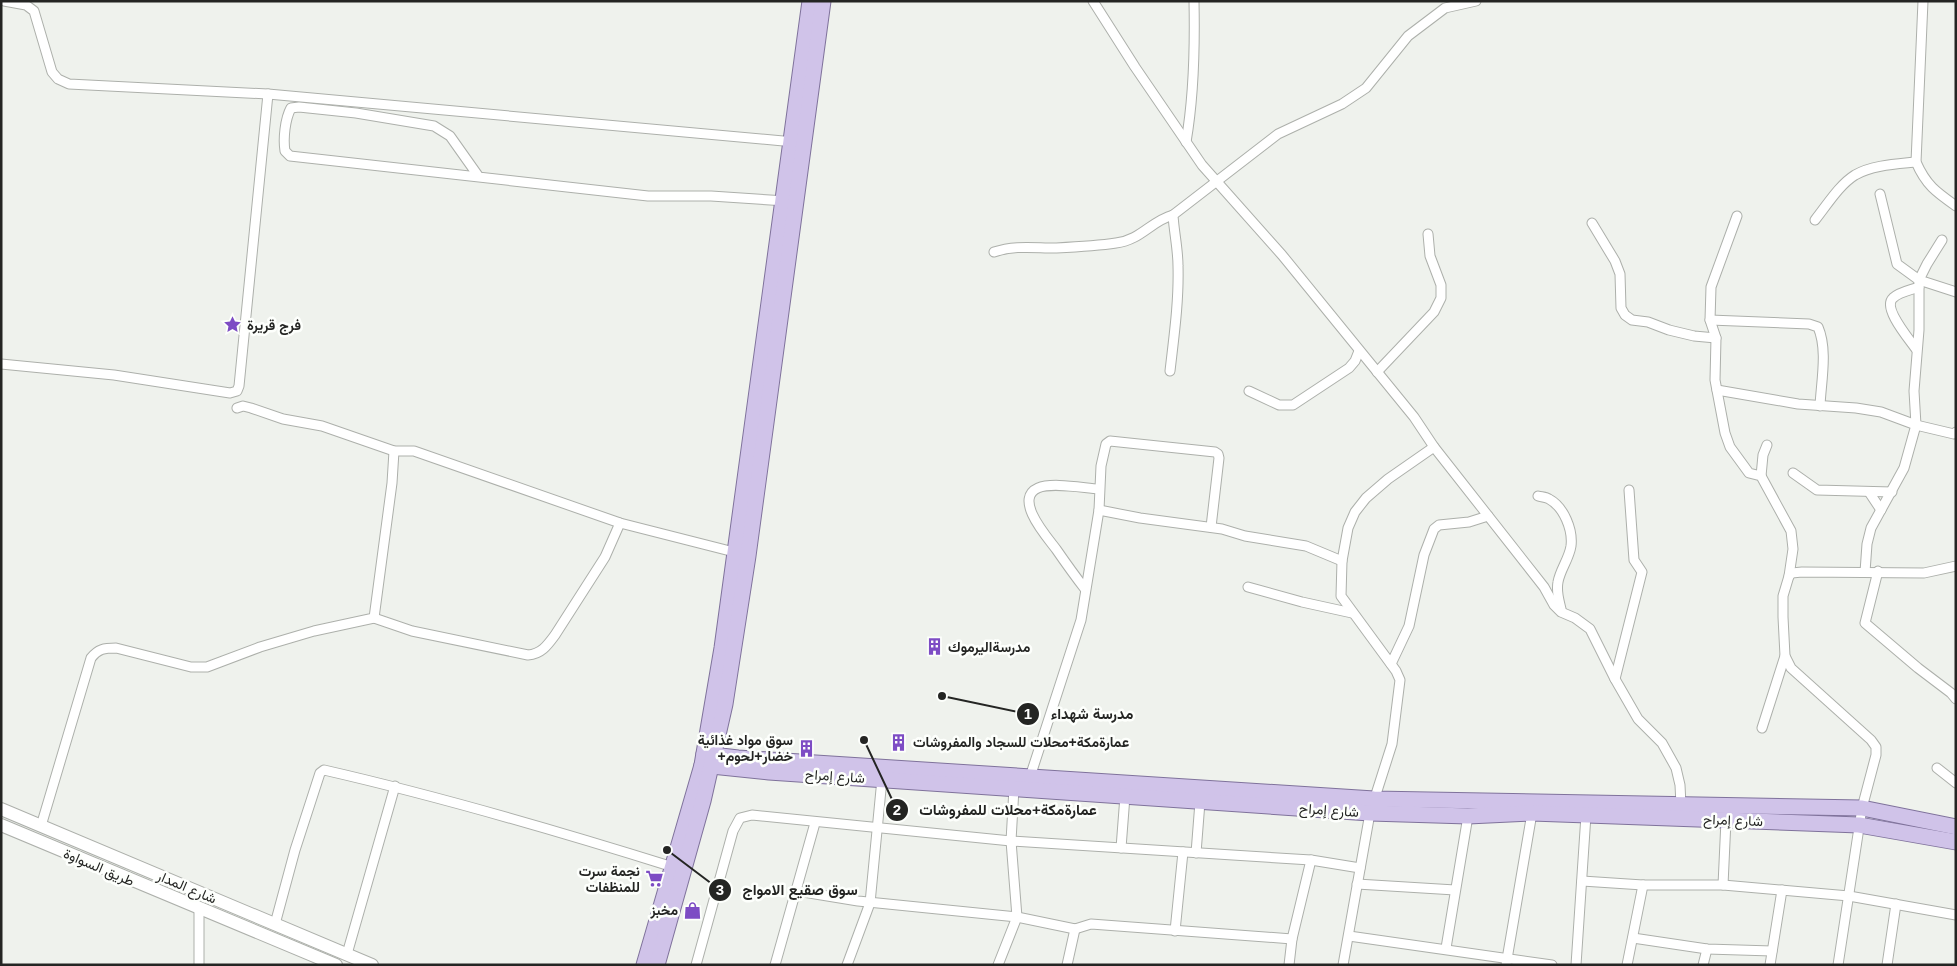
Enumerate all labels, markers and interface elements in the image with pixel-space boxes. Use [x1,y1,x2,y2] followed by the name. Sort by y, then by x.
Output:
[223,315,243,335] place icon: فرج قريرة
[247,317,301,335] place label: فرج قريرة
[924,637,944,657] building icon: مدرسةاليرموك
[948,639,1031,656] place label: مدرسةاليرموك
[1015,699,1143,729] callout: مدرسة شهداء
[1024,705,1032,722] text: 1
[1051,705,1133,723] text: مدرسة شهداء
[698,732,793,765] place label: سوق مواد غذائية +خضار+لحوم
[889,732,909,752] building icon: عمارةمكة+محلات للسجاد والمفروشات
[913,734,1129,751] place label: عمارةمكة+محلات للسجاد والمفروشات
[797,738,817,758] building icon: سوق مواد غذائية +خضار+لحوم
[804,766,865,789] street label: شارع إمراح
[884,795,1107,825] callout: عمارةمكة+محلات للمفروشات
[1298,800,1359,823] street label: شارع إمراح
[893,801,901,818] text: 2
[919,801,1097,819] text: عمارةمكة+محلات للمفروشات
[1703,811,1763,832] street label: شارع إمراح
[61,845,137,890] street label: طريق السواوة
[579,863,640,895] place label: نجمة سرت للمنظفات
[153,867,219,909] street label: شارع المدار
[644,869,664,889] supermarket icon: نجمة سرت للمنظفات
[708,875,868,905] callout: سوق صقيع الامواج
[716,881,724,898] text: 3
[742,881,858,900] text: سوق صقيع الامواج
[682,900,702,920] shop icon: مخبز
[649,902,678,919] place label: مخبز

